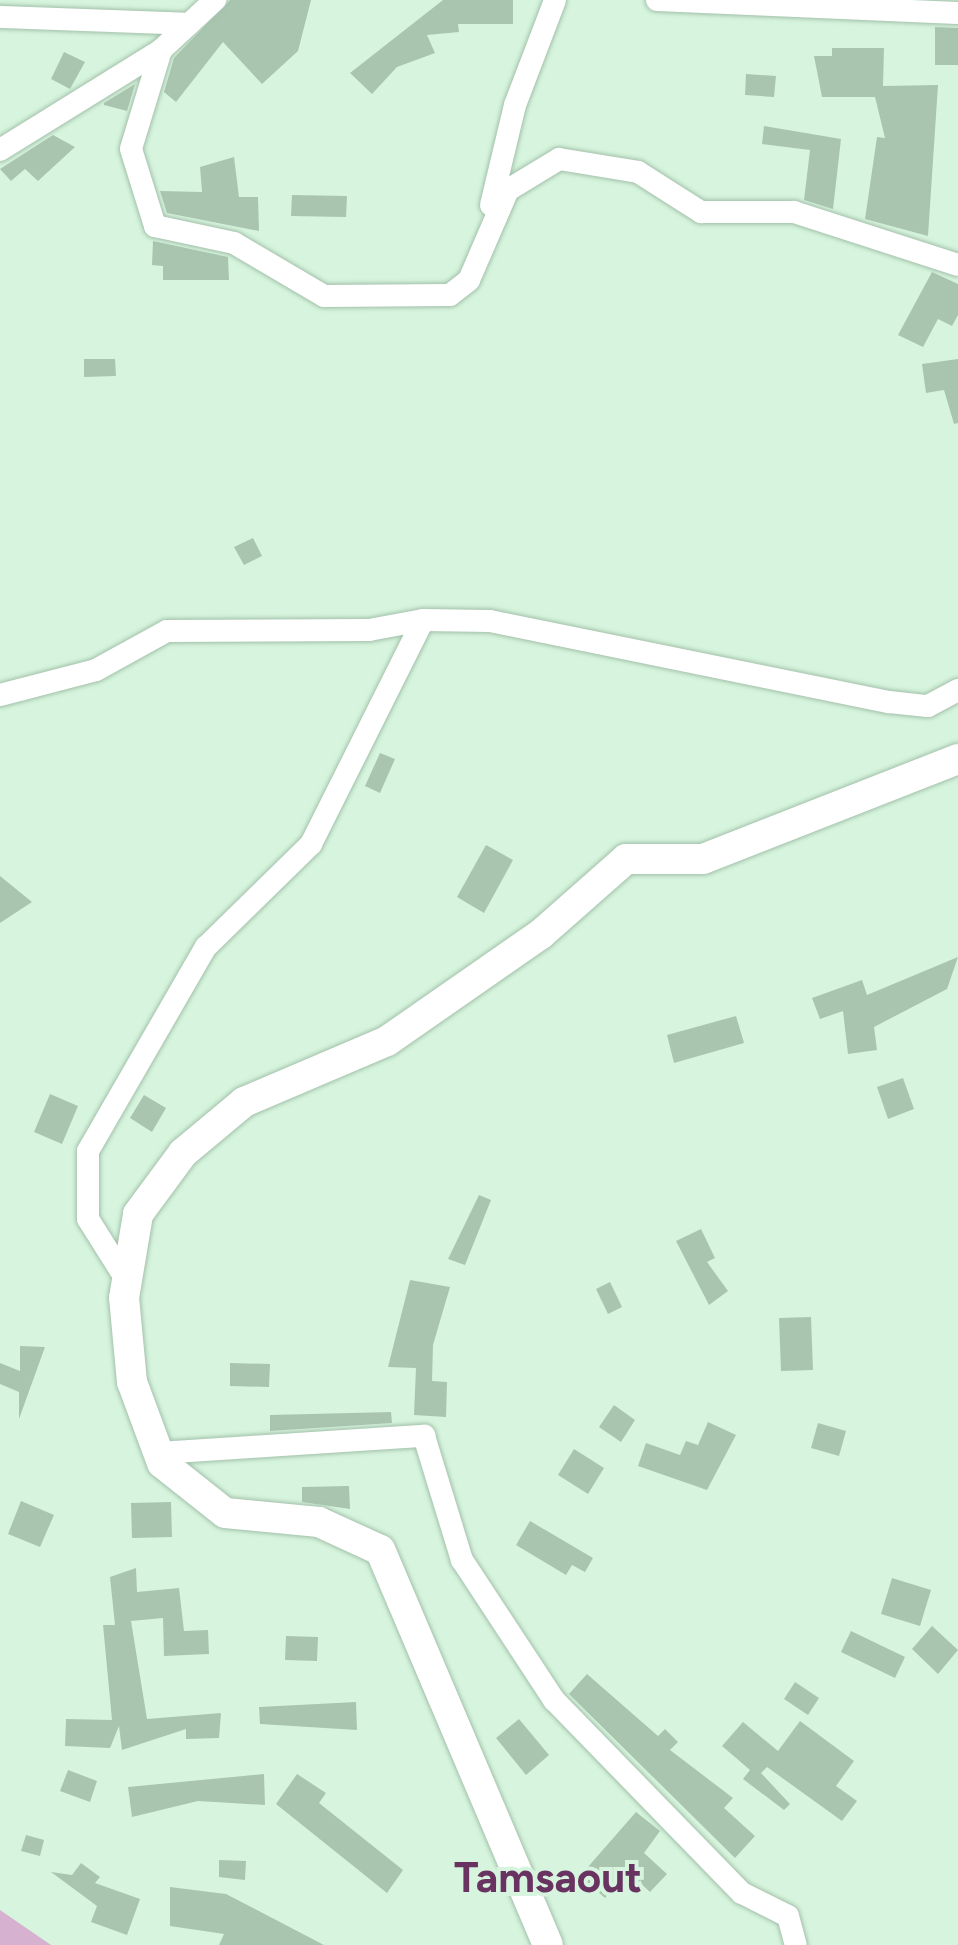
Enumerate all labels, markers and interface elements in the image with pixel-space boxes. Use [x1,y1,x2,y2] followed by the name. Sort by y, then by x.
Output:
[454,1853,642,1903] district label: Tamsaout

